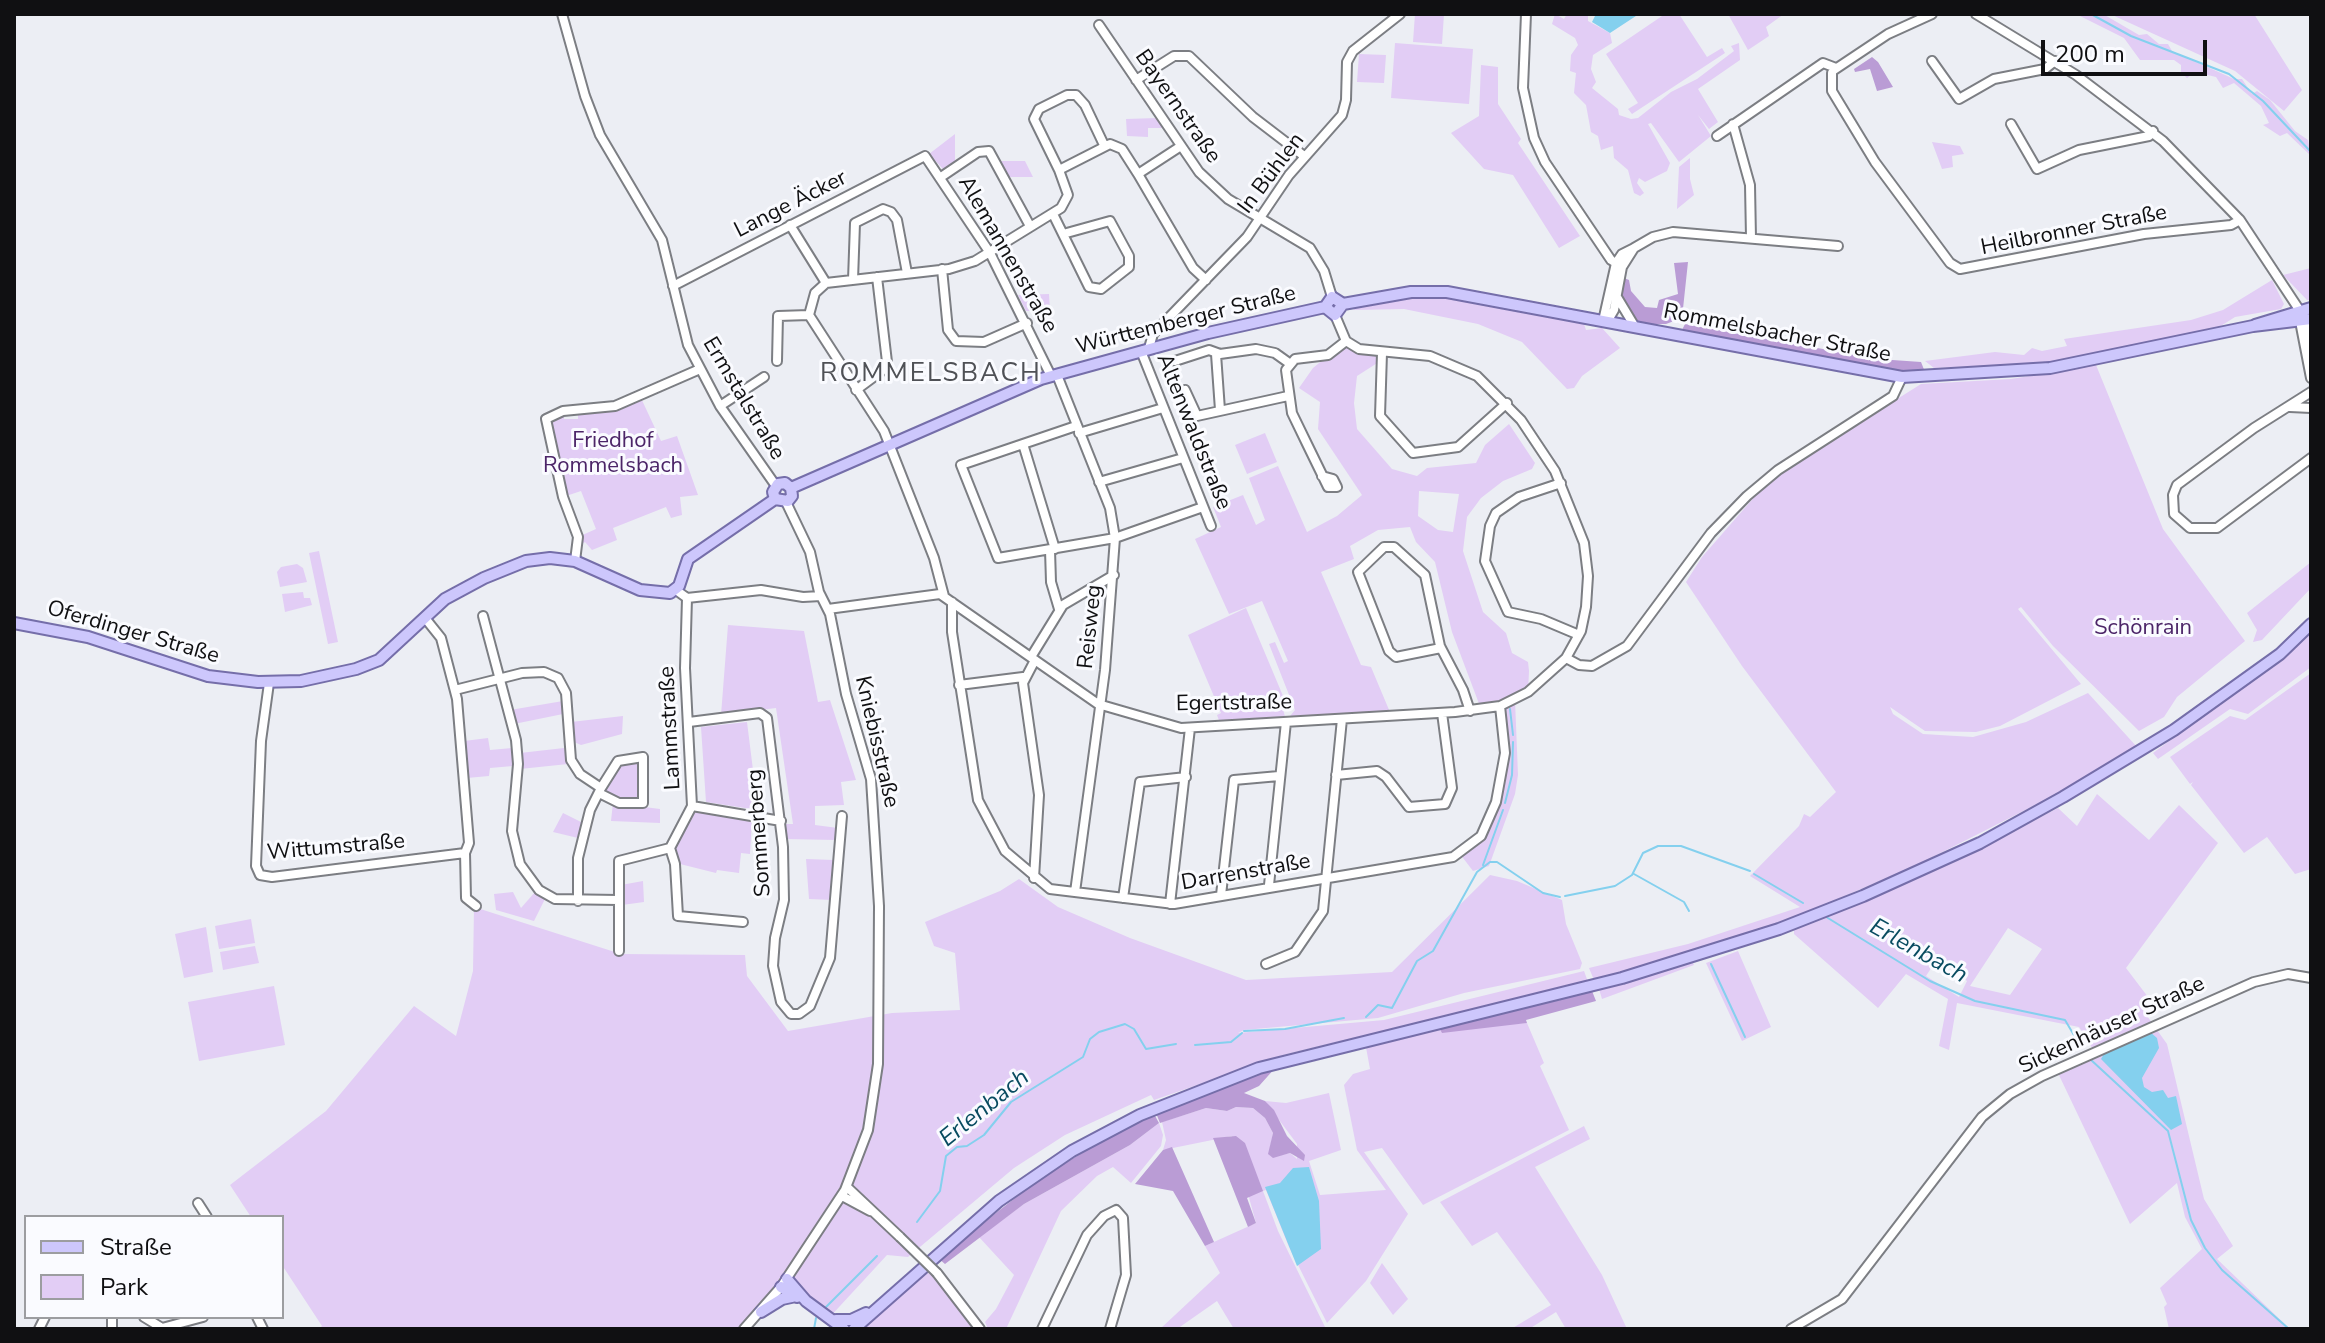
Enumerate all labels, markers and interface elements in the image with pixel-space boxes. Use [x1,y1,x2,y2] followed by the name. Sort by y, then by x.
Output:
[2045,24,2211,74] scale bar
[2055,38,2125,70] text: 200 m
[1128,45,1226,169] street label: Bayernstraße
[1233,128,1311,220] street label: In Bühlen
[730,165,852,245] street label: Lange Äcker
[951,172,1063,338] street label: Alemannenstraße
[1979,200,2169,262] street label: Heilbronner Straße
[1073,281,1299,361] street label: Württemberger Straße
[1661,299,1893,369] street label: Rommelsbacher Straße
[696,333,790,465] street label: Ermstalstraße
[1150,350,1236,514] street label: Altenwaldstraße
[820,359,1042,391] district label: ROMMELSBACH
[543,429,683,480] park label: Friedhof Rommelsbach
[1073,584,1109,670] street label: Reisweg
[44,596,222,670] street label: Oferdinger Straße
[2094,616,2192,642] park label: Schönrain
[655,665,687,791] street label: Lammstraße
[848,674,904,810] street label: Kniebisstraße
[1176,690,1292,718] street label: Egertstraße
[742,768,778,898] street label: Sommerberg
[266,829,406,867] street label: Wittumstraße
[1179,849,1313,897] street label: Darrenstraße
[1864,913,1972,991] water label: Erlenbach
[2015,971,2209,1081] street label: Sickenhäuser Straße
[934,1064,1036,1154] water label: Erlenbach
[24,1215,284,1319] legend
[100,1231,172,1263] text: Straße
[100,1271,148,1303] text: Park

